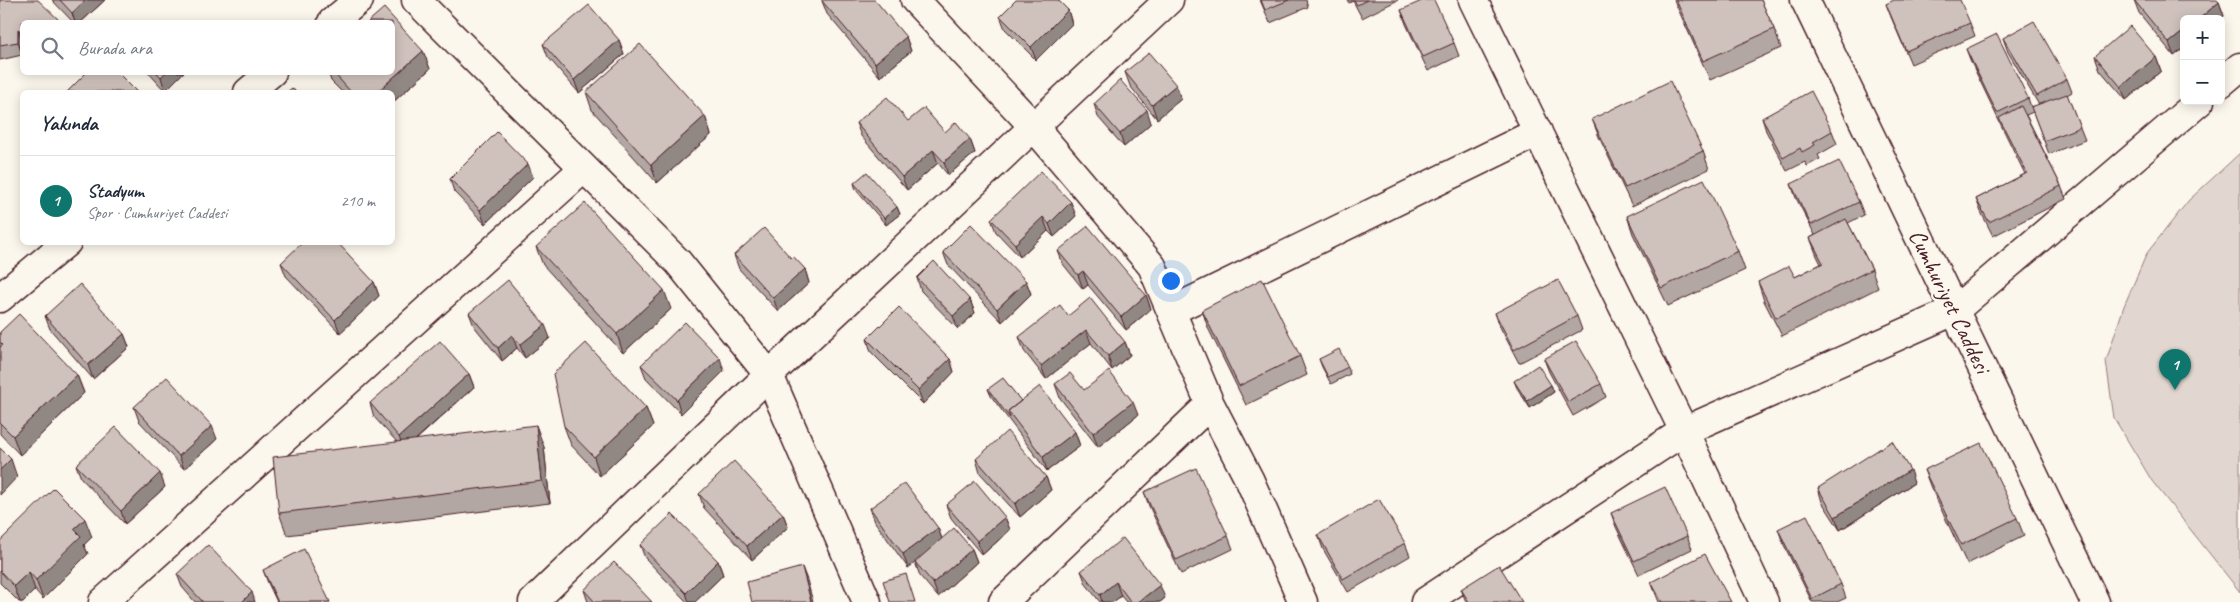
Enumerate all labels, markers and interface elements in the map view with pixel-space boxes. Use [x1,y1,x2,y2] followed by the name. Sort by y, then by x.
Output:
[2180,15,2225,105] map controls
[2180,15,2225,60] button: +
[20,20,395,75] search box
[38,34,66,62] icon: search
[78,36,152,60] text: Burada ara
[2180,60,2225,105] button: −
[40,110,98,136] text: Yakında
[87,179,144,203] text: Stadyum
[52,191,60,211] text: 1
[341,191,375,211] text: 210 m
[87,203,227,223] text: Spor · Cumhuriyet Caddesi
[1902,224,1999,380] street label: Cumhuriyet Caddesi
[1158,268,1184,294] your location
[2159,349,2191,390] pin: 1

